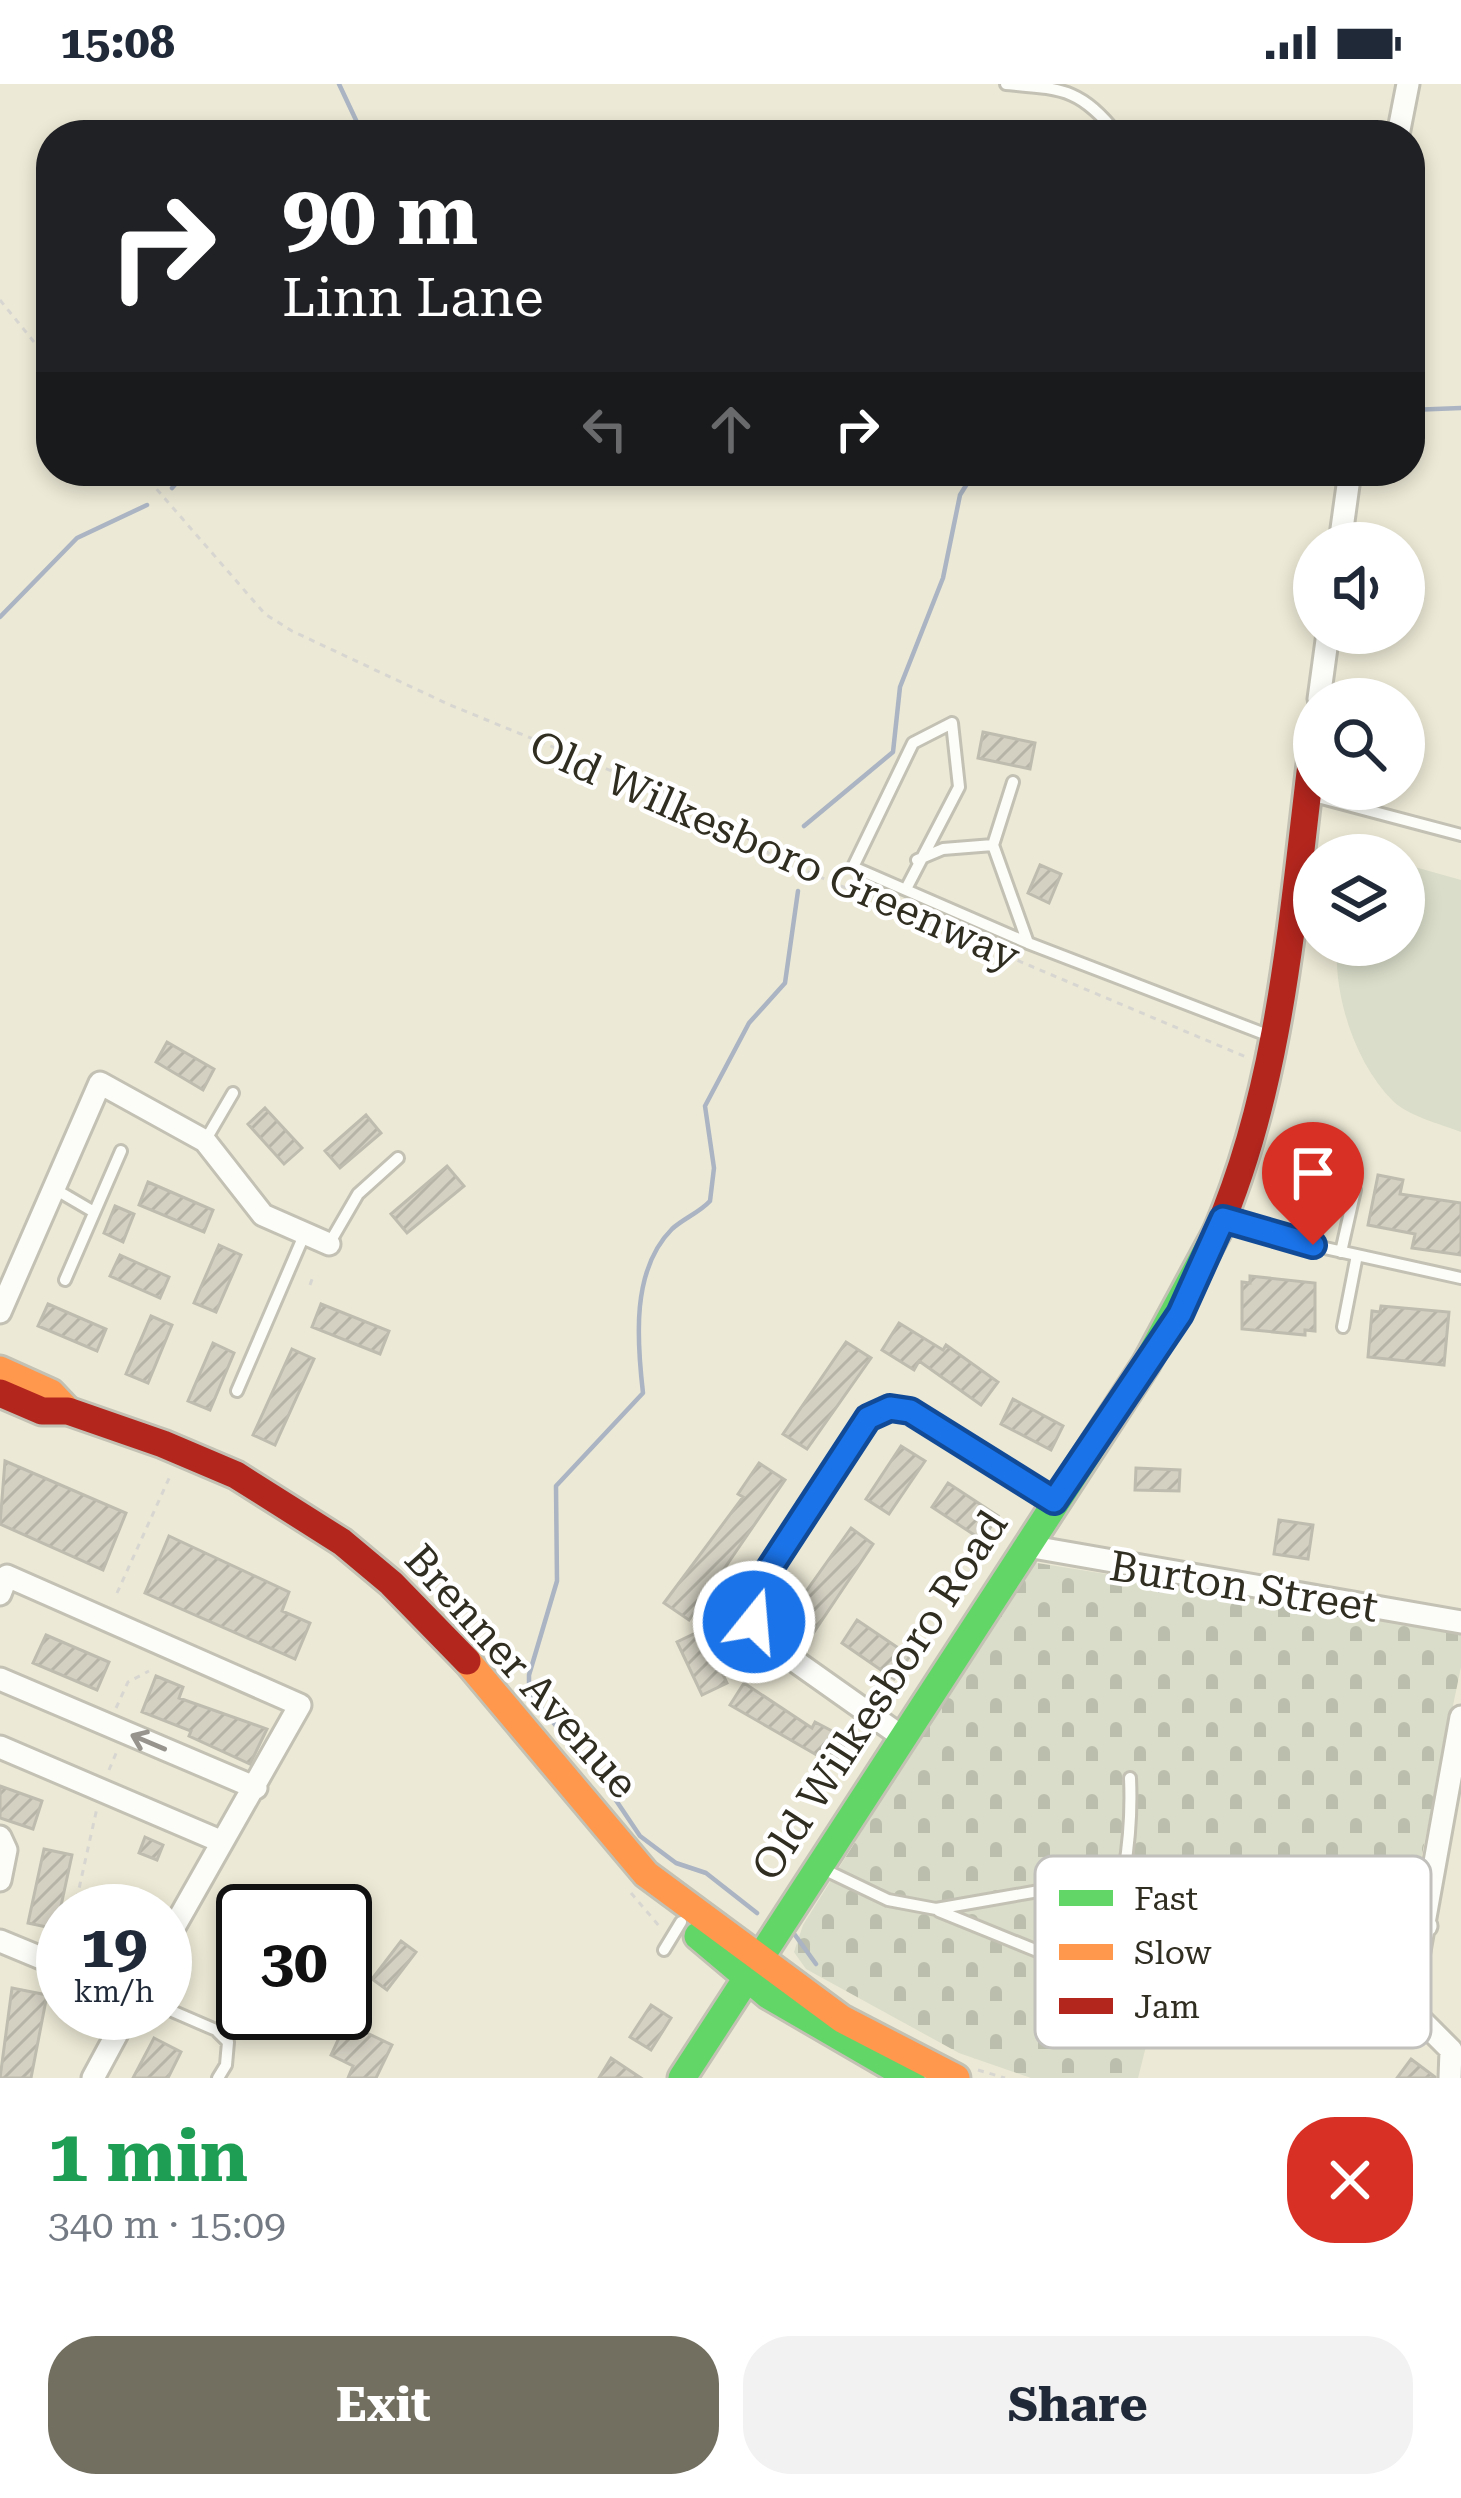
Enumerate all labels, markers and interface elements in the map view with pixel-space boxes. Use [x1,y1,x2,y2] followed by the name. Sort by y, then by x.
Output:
[60,16,175,69] text: 15:08
[282,166,478,264] text: 90 m
[84,168,240,324] icon: right
[282,266,544,329] text: Linn Lane
[572,396,638,462] icon: left
[698,396,764,462] icon: ahead
[824,396,890,462] icon: right
[1293,522,1425,966] map controls
[1293,522,1425,654] button: sound
[1293,678,1425,810] button: search
[522,720,1027,981] street label: Old Wilkesboro Greenway
[1293,834,1425,966] button: layers
[1262,1122,1364,1245] pin
[1280,1140,1346,1206] icon: arrive
[742,1501,1017,1889] street label: Old Wilkesboro Road
[395,1535,648,1808] street label: Brenner Avenue
[1106,1541,1382,1632] street label: Burton Street
[691,1559,817,1685] position arrow
[131,1730,168,1751] one-way arrow
[1035,1856,1431,2048] legend
[1134,1879,1198,1918] text: Fast
[216,1884,372,2040] speed limit sign: 30
[80,1911,148,1982] text: 19
[1134,1933,1212,1972] text: Slow
[74,1974,154,2009] text: km/h
[1134,1987,1200,2026] text: Jam
[48,2114,248,2199] text: 1 min
[1287,2117,1413,2243] button: close
[48,2202,286,2248] text: 340 m · 15:09
[48,2336,719,2474] button: Exit
[743,2336,1413,2474] button: Share

